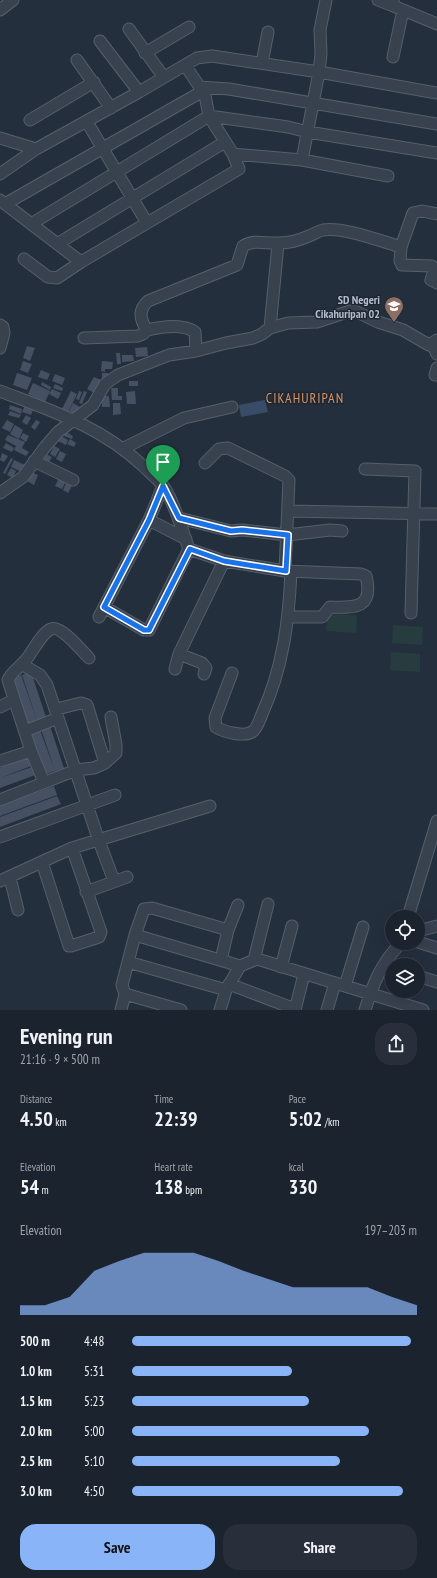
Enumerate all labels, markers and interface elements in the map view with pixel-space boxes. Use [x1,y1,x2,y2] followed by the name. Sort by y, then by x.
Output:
[315,292,380,321] place label: SD Negeri Cikahuripan 02
[383,295,405,323] school or university icon: SD Negeri Cikahuripan 02
[266,389,344,407] district label: CIKAHURIPAN
[146,445,180,486] pin
[152,451,174,473] icon: arrive
[385,910,425,998] map controls
[385,910,425,950] button: locate
[385,958,425,998] button: layers
[20,1022,113,1050] text: Evening run
[375,1023,417,1065] button: share
[20,1051,100,1068] text: 21:16 · 9 × 500 m
[20,1092,52,1106] text: Distance
[154,1092,173,1106] text: Time
[289,1092,306,1106] text: Pace
[20,1106,53,1132] text: 4.50
[154,1106,198,1132] text: 22:39
[289,1106,322,1132] text: 5:02
[53,1115,67,1129] text: km
[322,1115,339,1129] text: /km
[20,1160,55,1174] text: Elevation
[154,1160,193,1174] text: Heart rate
[289,1160,304,1174] text: kcal
[20,1174,39,1200] text: 54
[154,1174,183,1200] text: 138
[289,1174,317,1200] text: 330
[39,1183,49,1197] text: m
[183,1183,202,1197] text: bpm
[20,1222,62,1239] text: Elevation
[364,1222,417,1239] text: 197–203 m
[20,1333,50,1350] text: 500 m
[84,1333,104,1350] text: 4:48
[20,1363,52,1380] text: 1.0 km
[84,1363,104,1380] text: 5:31
[20,1393,52,1410] text: 1.5 km
[84,1393,104,1410] text: 5:23
[20,1423,52,1440] text: 2.0 km
[84,1423,104,1440] text: 5:00
[20,1453,52,1470] text: 2.5 km
[84,1453,104,1470] text: 5:10
[20,1483,52,1500] text: 3.0 km
[84,1483,104,1500] text: 4:50
[20,1524,215,1570] button: Save
[223,1524,417,1570] button: Share

